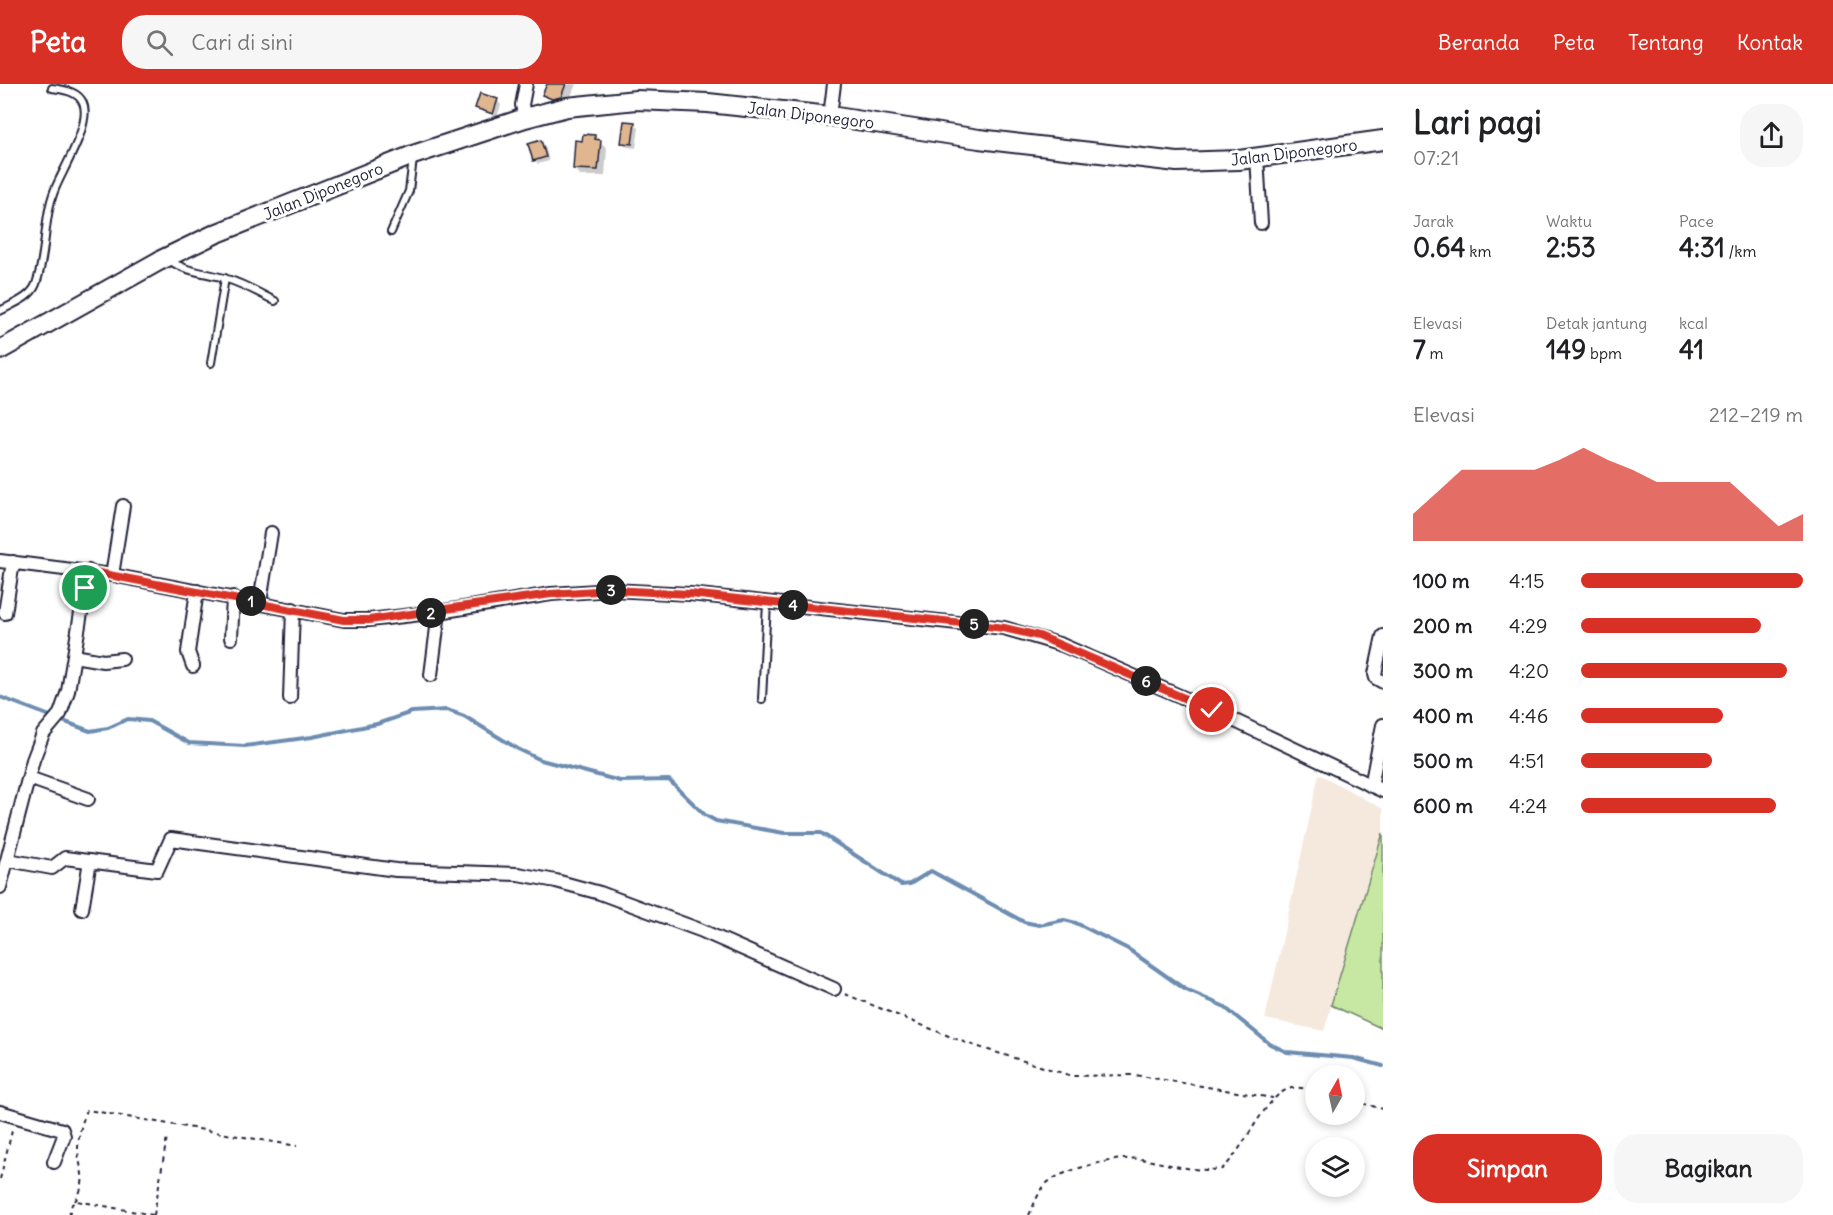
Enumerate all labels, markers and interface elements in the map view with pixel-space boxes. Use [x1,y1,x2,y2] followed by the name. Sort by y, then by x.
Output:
[122,15,542,69] search box
[30,24,86,60] text: Peta
[143,26,176,59] icon: search
[191,28,293,56] text: Cari di sini
[1438,29,1520,56] text: Beranda
[1553,29,1595,56] text: Peta
[1628,29,1704,56] text: Tentang
[1737,29,1803,56] text: Kontak
[747,97,875,133] street label: Jalan Diponegoro
[1413,101,1542,143] text: Lari pagi
[1740,104,1803,167] button: share
[1230,134,1358,170] street label: Jalan Diponegoro
[1413,145,1459,170] text: 07:21
[260,158,386,224] street label: Jalan Diponegoro
[1413,211,1454,231] text: Jarak
[1546,211,1592,231] text: Waktu
[1679,211,1714,231] text: Pace
[1413,231,1466,264] text: 0.64
[1546,231,1596,264] text: 2:53
[1679,231,1725,264] text: 4:31
[1466,241,1492,261] text: km
[1725,241,1757,261] text: /km
[1413,313,1462,333] text: Elevasi
[1546,313,1647,333] text: Detak jantung
[1679,313,1708,333] text: kcal
[1413,333,1426,366] text: 7
[1546,333,1586,366] text: 149
[1679,333,1704,366] text: 41
[1426,343,1444,363] text: m
[1586,343,1622,363] text: bpm
[1413,402,1475,427] text: Elevasi
[1709,402,1803,427] text: 212–219 m
[59,562,110,613] pin
[1413,568,1470,593] text: 100 m
[1509,568,1545,593] text: 4:15
[68,571,101,604] icon: arrive
[596,575,626,605] pin: 3
[606,580,616,600] text: 3
[236,586,266,616] pin: 1
[778,590,808,620] pin: 4
[248,591,254,611] text: 1
[788,595,798,615] text: 4
[416,598,446,628] pin: 2
[427,603,435,623] text: 2
[959,609,989,639] pin: 5
[1413,613,1473,638] text: 200 m
[1509,613,1548,638] text: 4:29
[969,614,979,634] text: 5
[1413,658,1473,683] text: 300 m
[1509,658,1549,683] text: 4:20
[1131,666,1161,696] pin: 6
[1141,671,1151,691] text: 6
[1186,684,1237,735] pin
[1195,693,1228,726] icon: check
[1413,703,1473,728] text: 400 m
[1509,703,1548,728] text: 4:46
[1413,748,1473,773] text: 500 m
[1509,748,1545,773] text: 4:51
[1413,793,1473,818] text: 600 m
[1509,793,1547,818] text: 4:24
[1305,1065,1365,1125] north arrow
[1305,1065,1365,1197] map controls
[1413,1134,1602,1203] button: Simpan
[1614,1134,1803,1203] button: Bagikan
[1305,1137,1365,1197] button: layers

